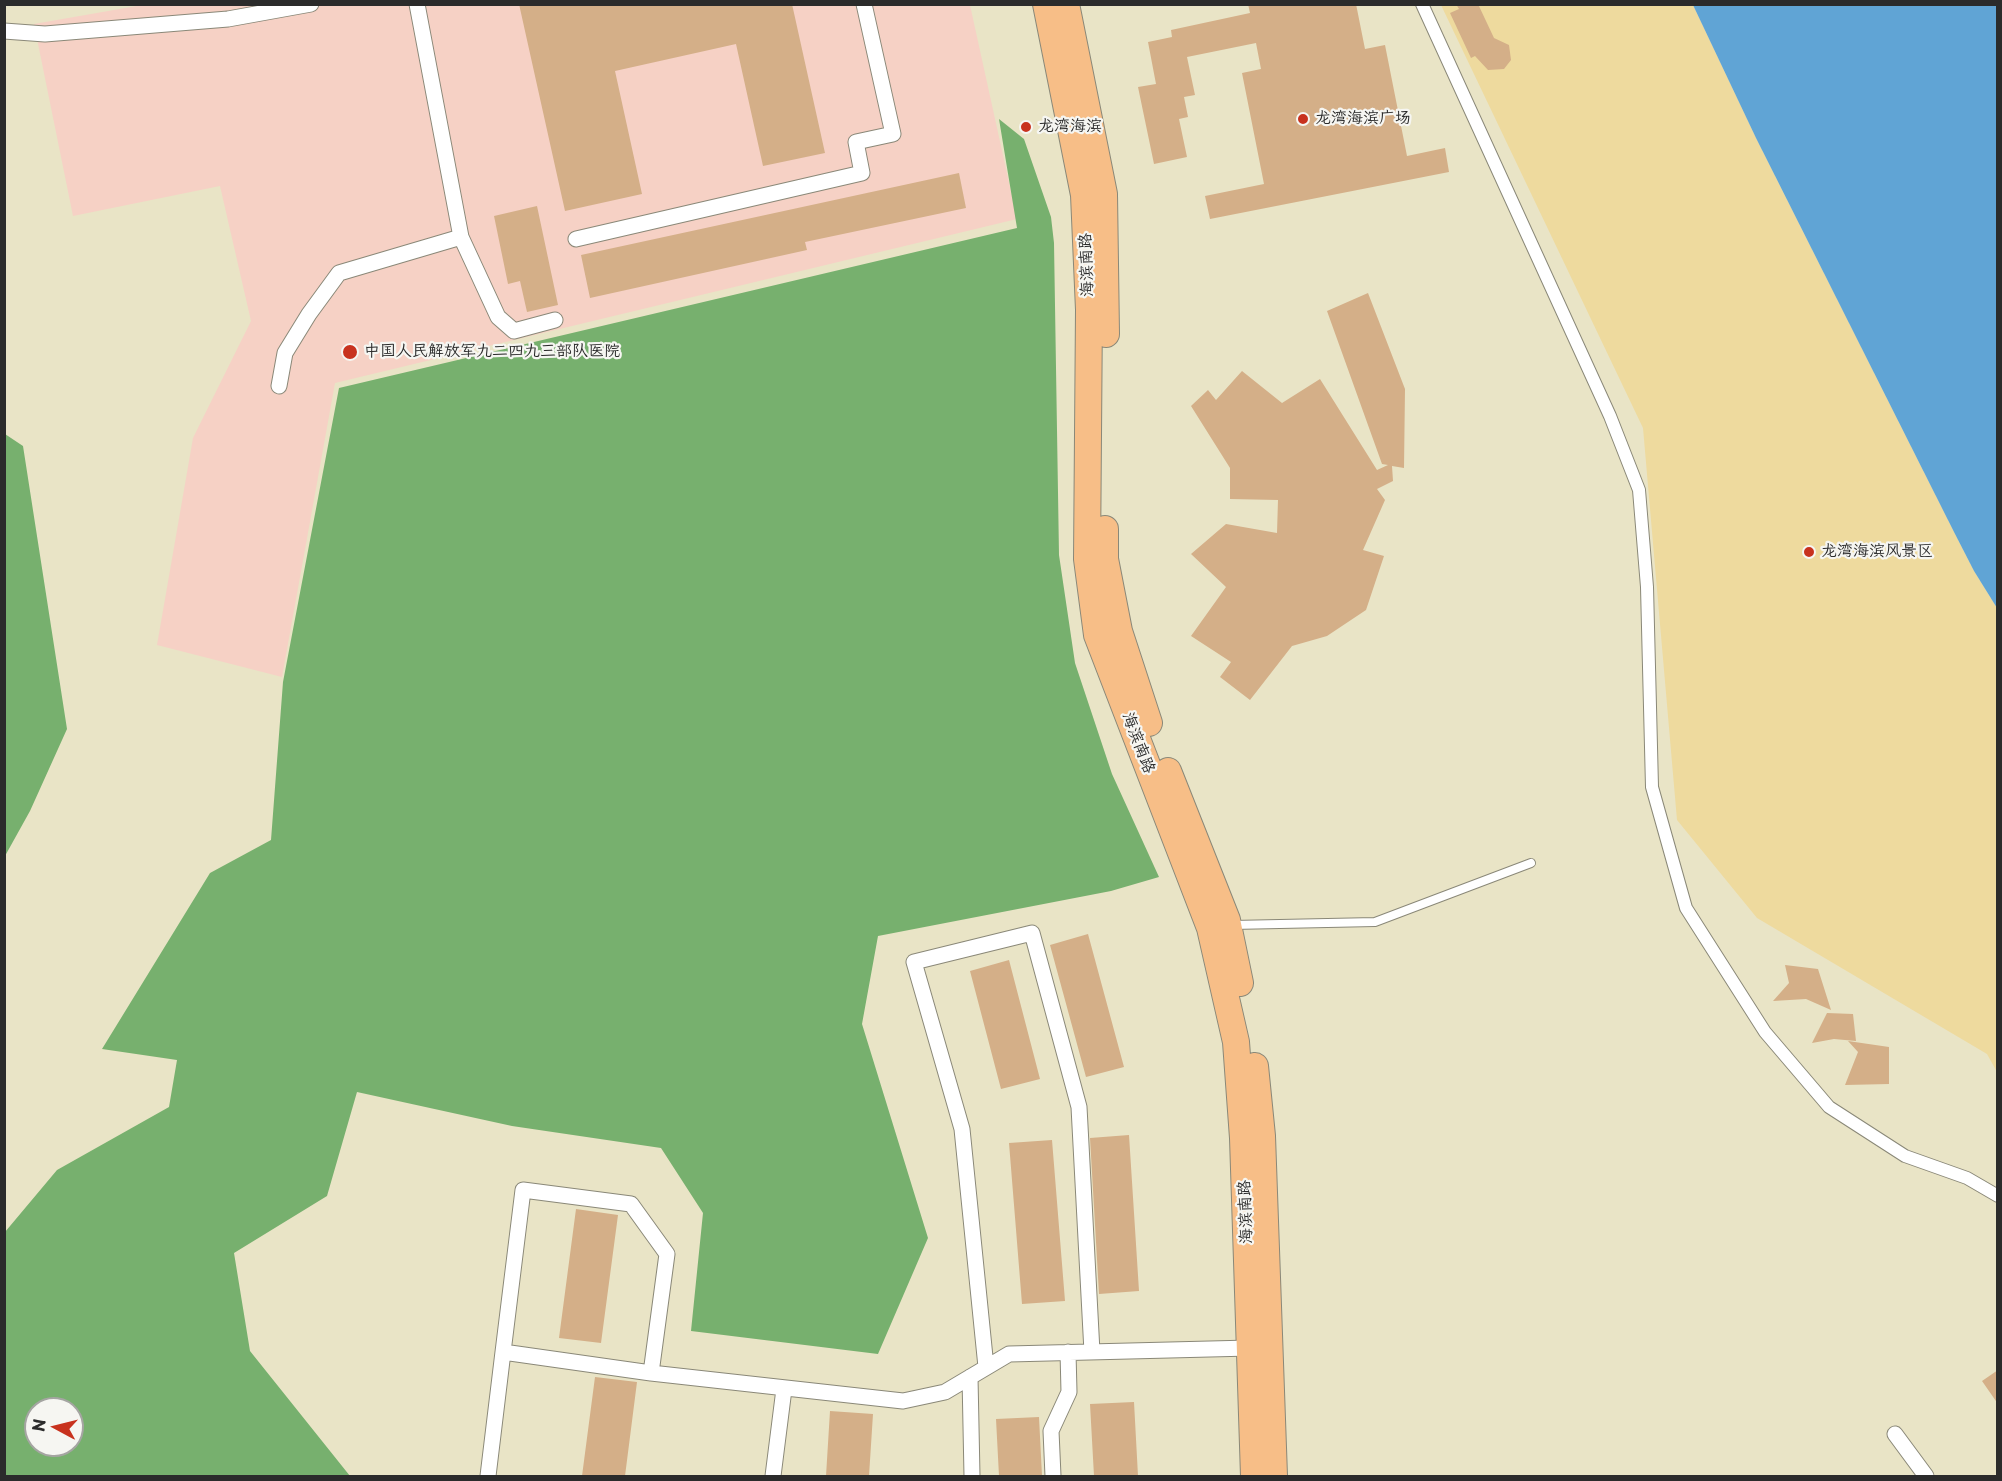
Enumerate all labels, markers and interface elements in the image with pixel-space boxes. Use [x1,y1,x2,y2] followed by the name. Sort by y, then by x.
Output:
[1315,109,1411,129] place label: 龙湾海滨广场
[1296,112,1310,126] marker: 龙湾海滨广场
[1038,117,1102,137] place label: 龙湾海滨
[1019,120,1033,134] marker: 龙湾海滨
[1076,233,1098,297] street label: 海滨南路
[364,342,620,362] place label: 中国人民解放军九二四九三部队医院
[341,343,359,361] marker: 中国人民解放军九二四九三部队医院
[1821,542,1933,562] place label: 龙湾海滨风景区
[1802,545,1816,559] marker: 龙湾海滨风景区
[1118,710,1158,776] street label: 海滨南路
[1235,1180,1257,1244] street label: 海滨南路
[24,1397,84,1457] north arrow
[25,1417,51,1433] text: N

